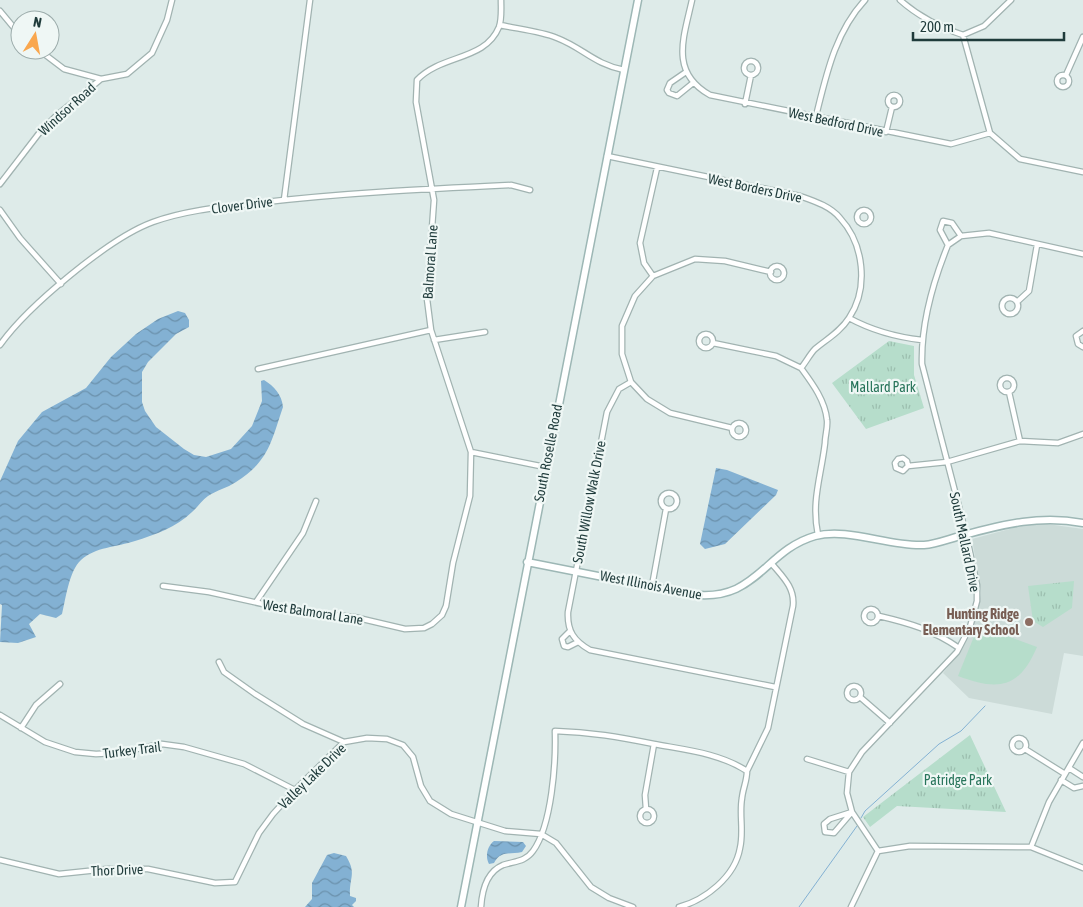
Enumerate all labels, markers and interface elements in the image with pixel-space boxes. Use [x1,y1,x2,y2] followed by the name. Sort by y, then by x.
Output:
[10,10,60,60] north arrow
[913,10,1064,42] scale bar
[32,14,43,31] text: N
[920,18,954,35] text: 200 m
[35,79,99,139] street label: Windsor Road
[787,104,885,140] street label: West Bedford Drive
[707,170,803,206] street label: West Borders Drive
[210,193,274,217] street label: Clover Drive
[419,224,441,300] street label: Balmoral Lane
[850,379,916,395] park label: Mallard Park
[531,403,565,503] street label: South Roselle Road
[569,439,609,565] street label: South Willow Walk Drive
[947,491,983,593] street label: South Mallard Drive
[599,567,703,603] street label: West Illinois Avenue
[262,596,364,628] street label: West Balmoral Lane
[923,606,1019,638] place label: Hunting Ridge Elementary School
[1023,616,1035,628] marker: Hunting Ridge Elementary School
[102,738,162,762] street label: Turkey Trail
[275,740,349,812] street label: Valley Lake Drive
[924,772,992,788] park label: Patridge Park
[91,861,143,879] street label: Thor Drive

